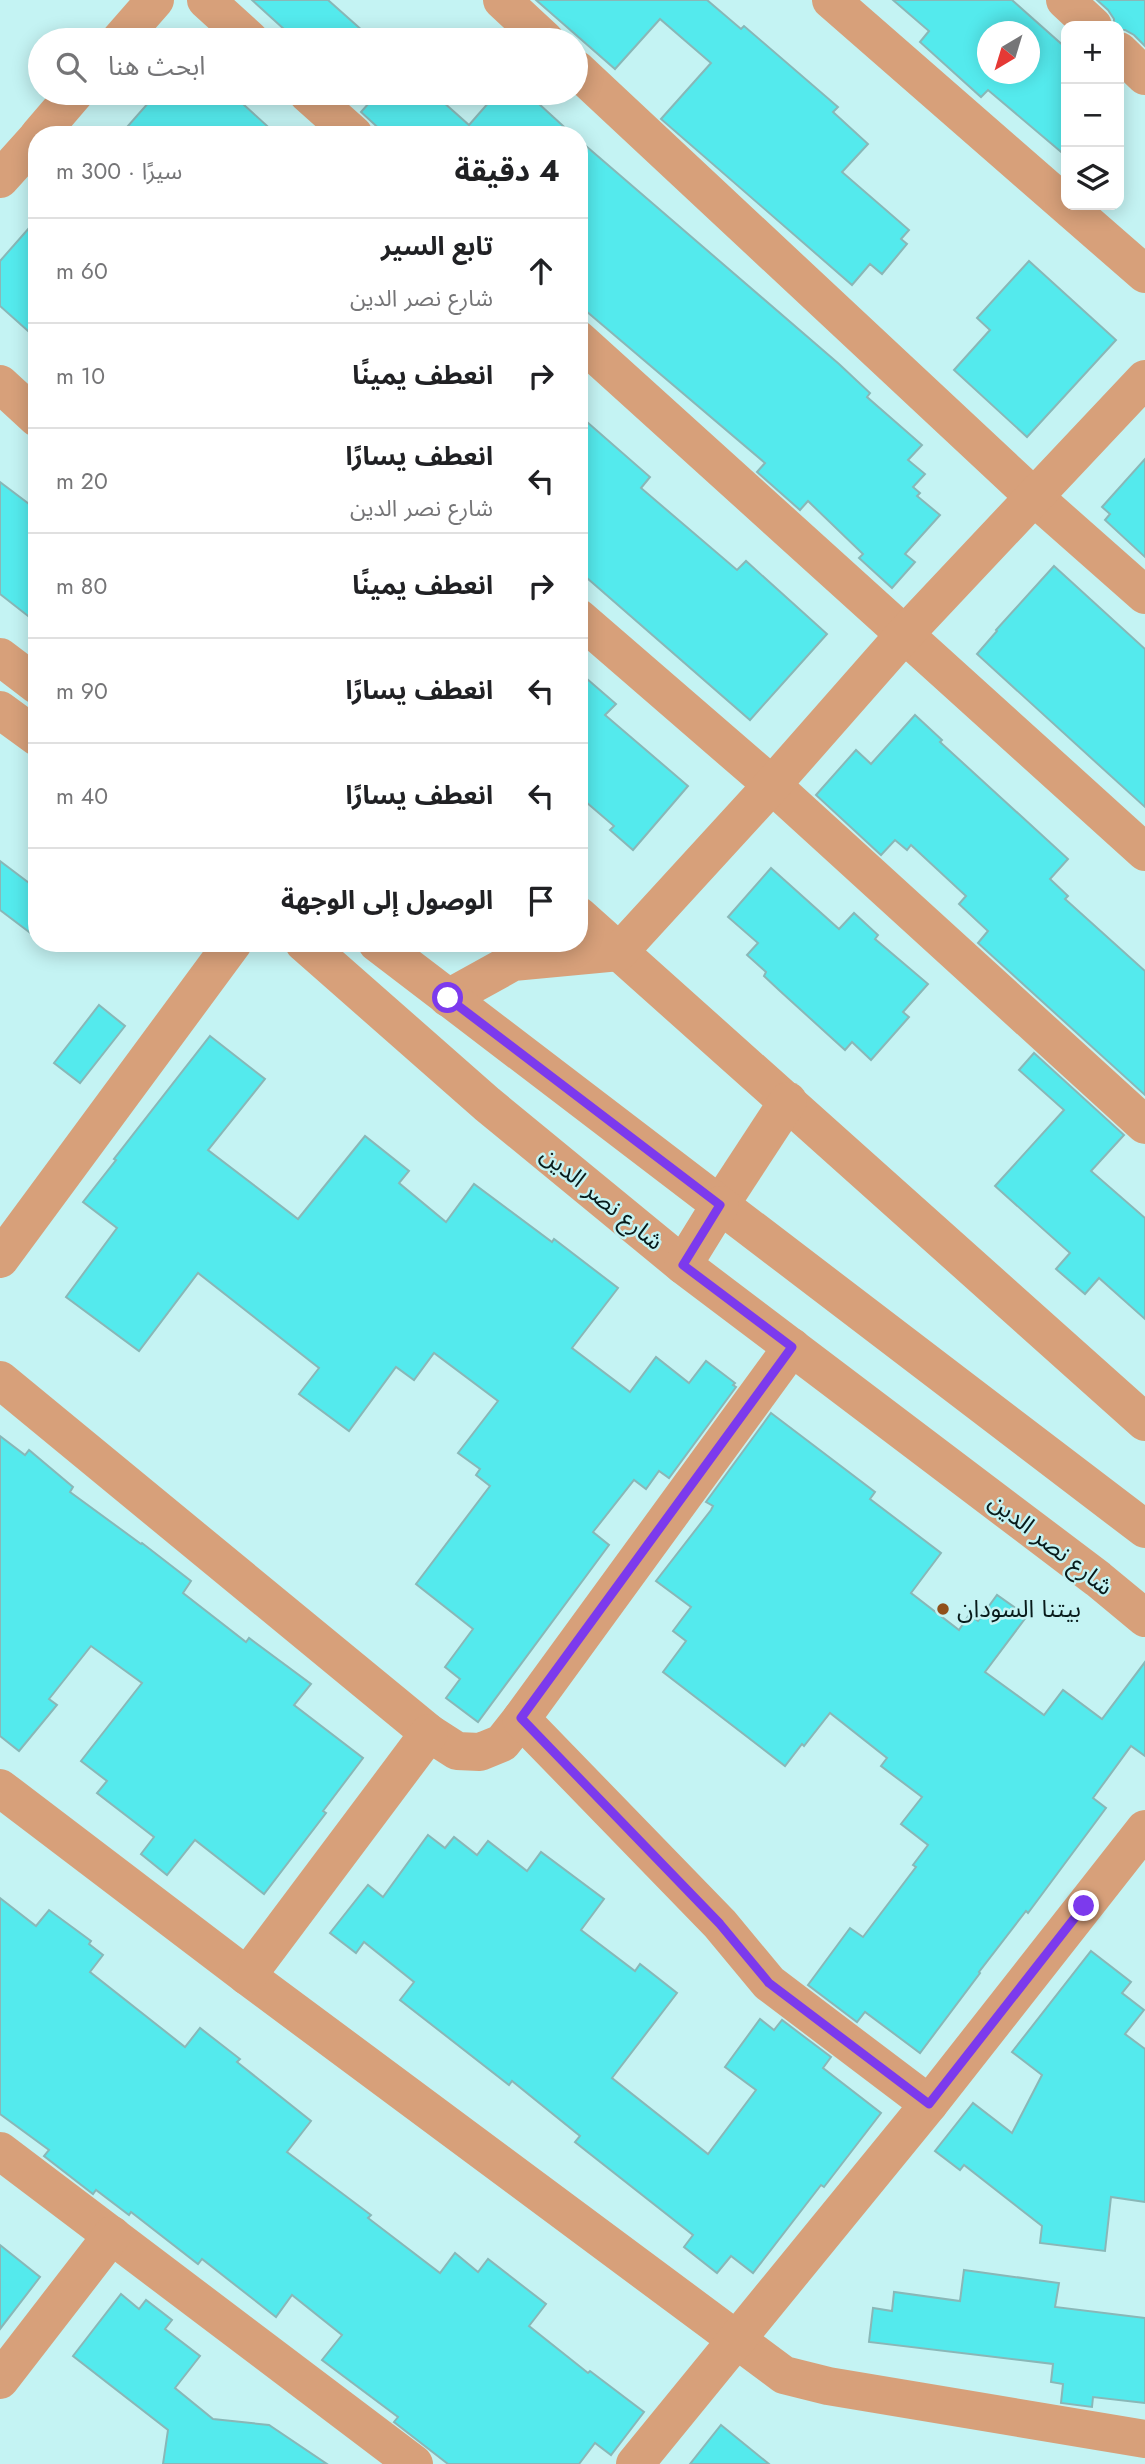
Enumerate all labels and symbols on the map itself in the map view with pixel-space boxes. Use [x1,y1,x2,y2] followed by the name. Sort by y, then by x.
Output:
[977,21,1040,84] north arrow
[432,982,463,1013] route start
[533,1137,671,1258] street label: شارع نصر الدين
[982,1484,1121,1603] street label: شارع نصر الدين
[957,1591,1081,1626] place label: بيتنا السودان
[935,1601,951,1617] marker: بيتنا السودان
[1068,1890,1099,1921] route end

